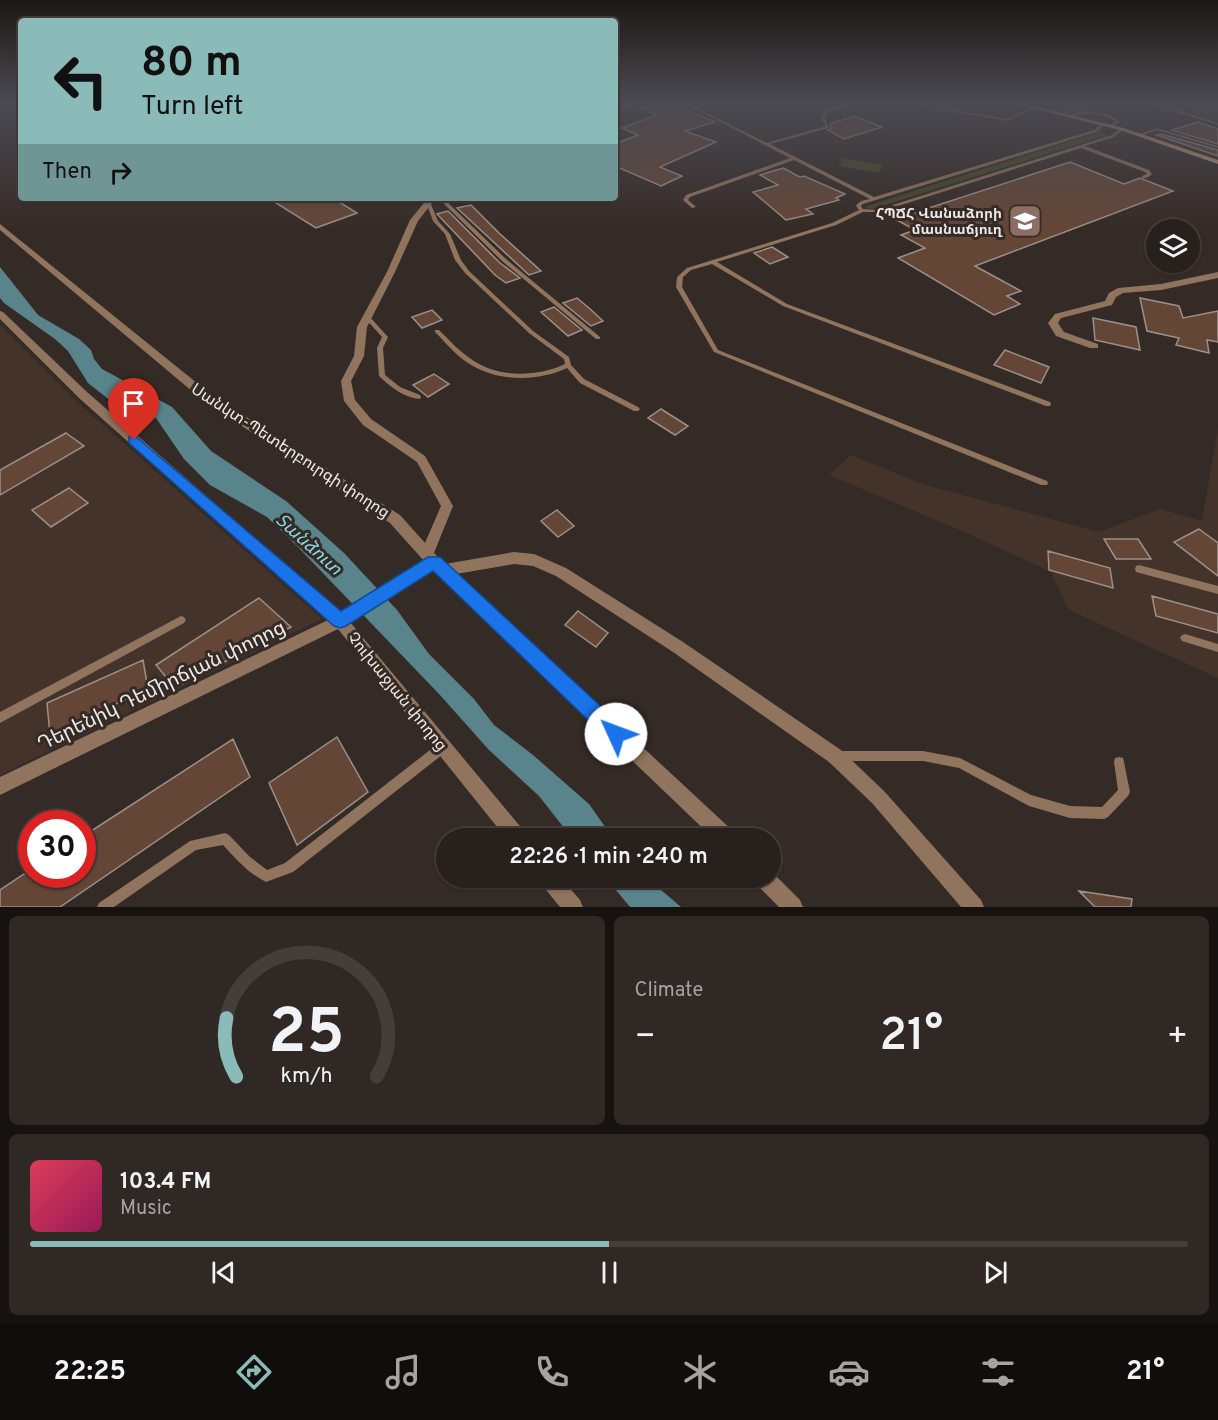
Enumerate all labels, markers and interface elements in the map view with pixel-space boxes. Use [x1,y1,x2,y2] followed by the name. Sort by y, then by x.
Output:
[141,38,242,91] text: 80 m
[42,42,120,120] icon: left
[141,90,243,124] text: Turn left
[104,156,137,189] icon: right
[42,159,92,186] text: Then
[1007,203,1043,239] school or university icon: ՀՊՃՀ Վանաձորի մասնաճյուղ
[875,206,1003,239] place label: ՀՊՃՀ Վանաձորի մասնաճյուղ
[1146,219,1200,273] map controls
[1146,219,1200,273] button: layers
[108,378,159,440] pin
[187,380,393,523] street label: Սանկտ-Պետերբուրգի փողոց
[117,387,150,420] icon: arrive
[270,509,346,581] water label: Տանձուտ
[33,615,290,758] street label: Դերենիկ Դեմիրճյան փողոց
[342,629,451,756] street label: Չուխաջյան փողոց
[584,702,648,766] position arrow
[18,810,96,888] speed limit sign: 30
[509,844,708,871] text: 22:26 · 1 min · 240 m
[635,978,703,1004] text: Climate
[269,996,345,1075] text: 25
[879,1009,943,1066] text: 21°
[635,1017,656,1059] text: −
[1167,1017,1188,1059] text: +
[281,1064,333,1091] text: km/h
[120,1169,211,1196] text: 103.4 FM
[120,1196,172,1222] text: Music
[207,1256,240,1289] icon: previous
[593,1256,626,1289] icon: pause
[979,1256,1012,1289] icon: next
[233,1351,275,1393] icon: directions
[382,1351,424,1393] icon: music
[531,1351,573,1393] icon: phone
[679,1351,721,1393] icon: climate
[828,1351,870,1393] icon: car
[977,1351,1019,1393] icon: filters
[53,1355,126,1389] text: 22:25
[1126,1355,1164,1389] text: 21°

